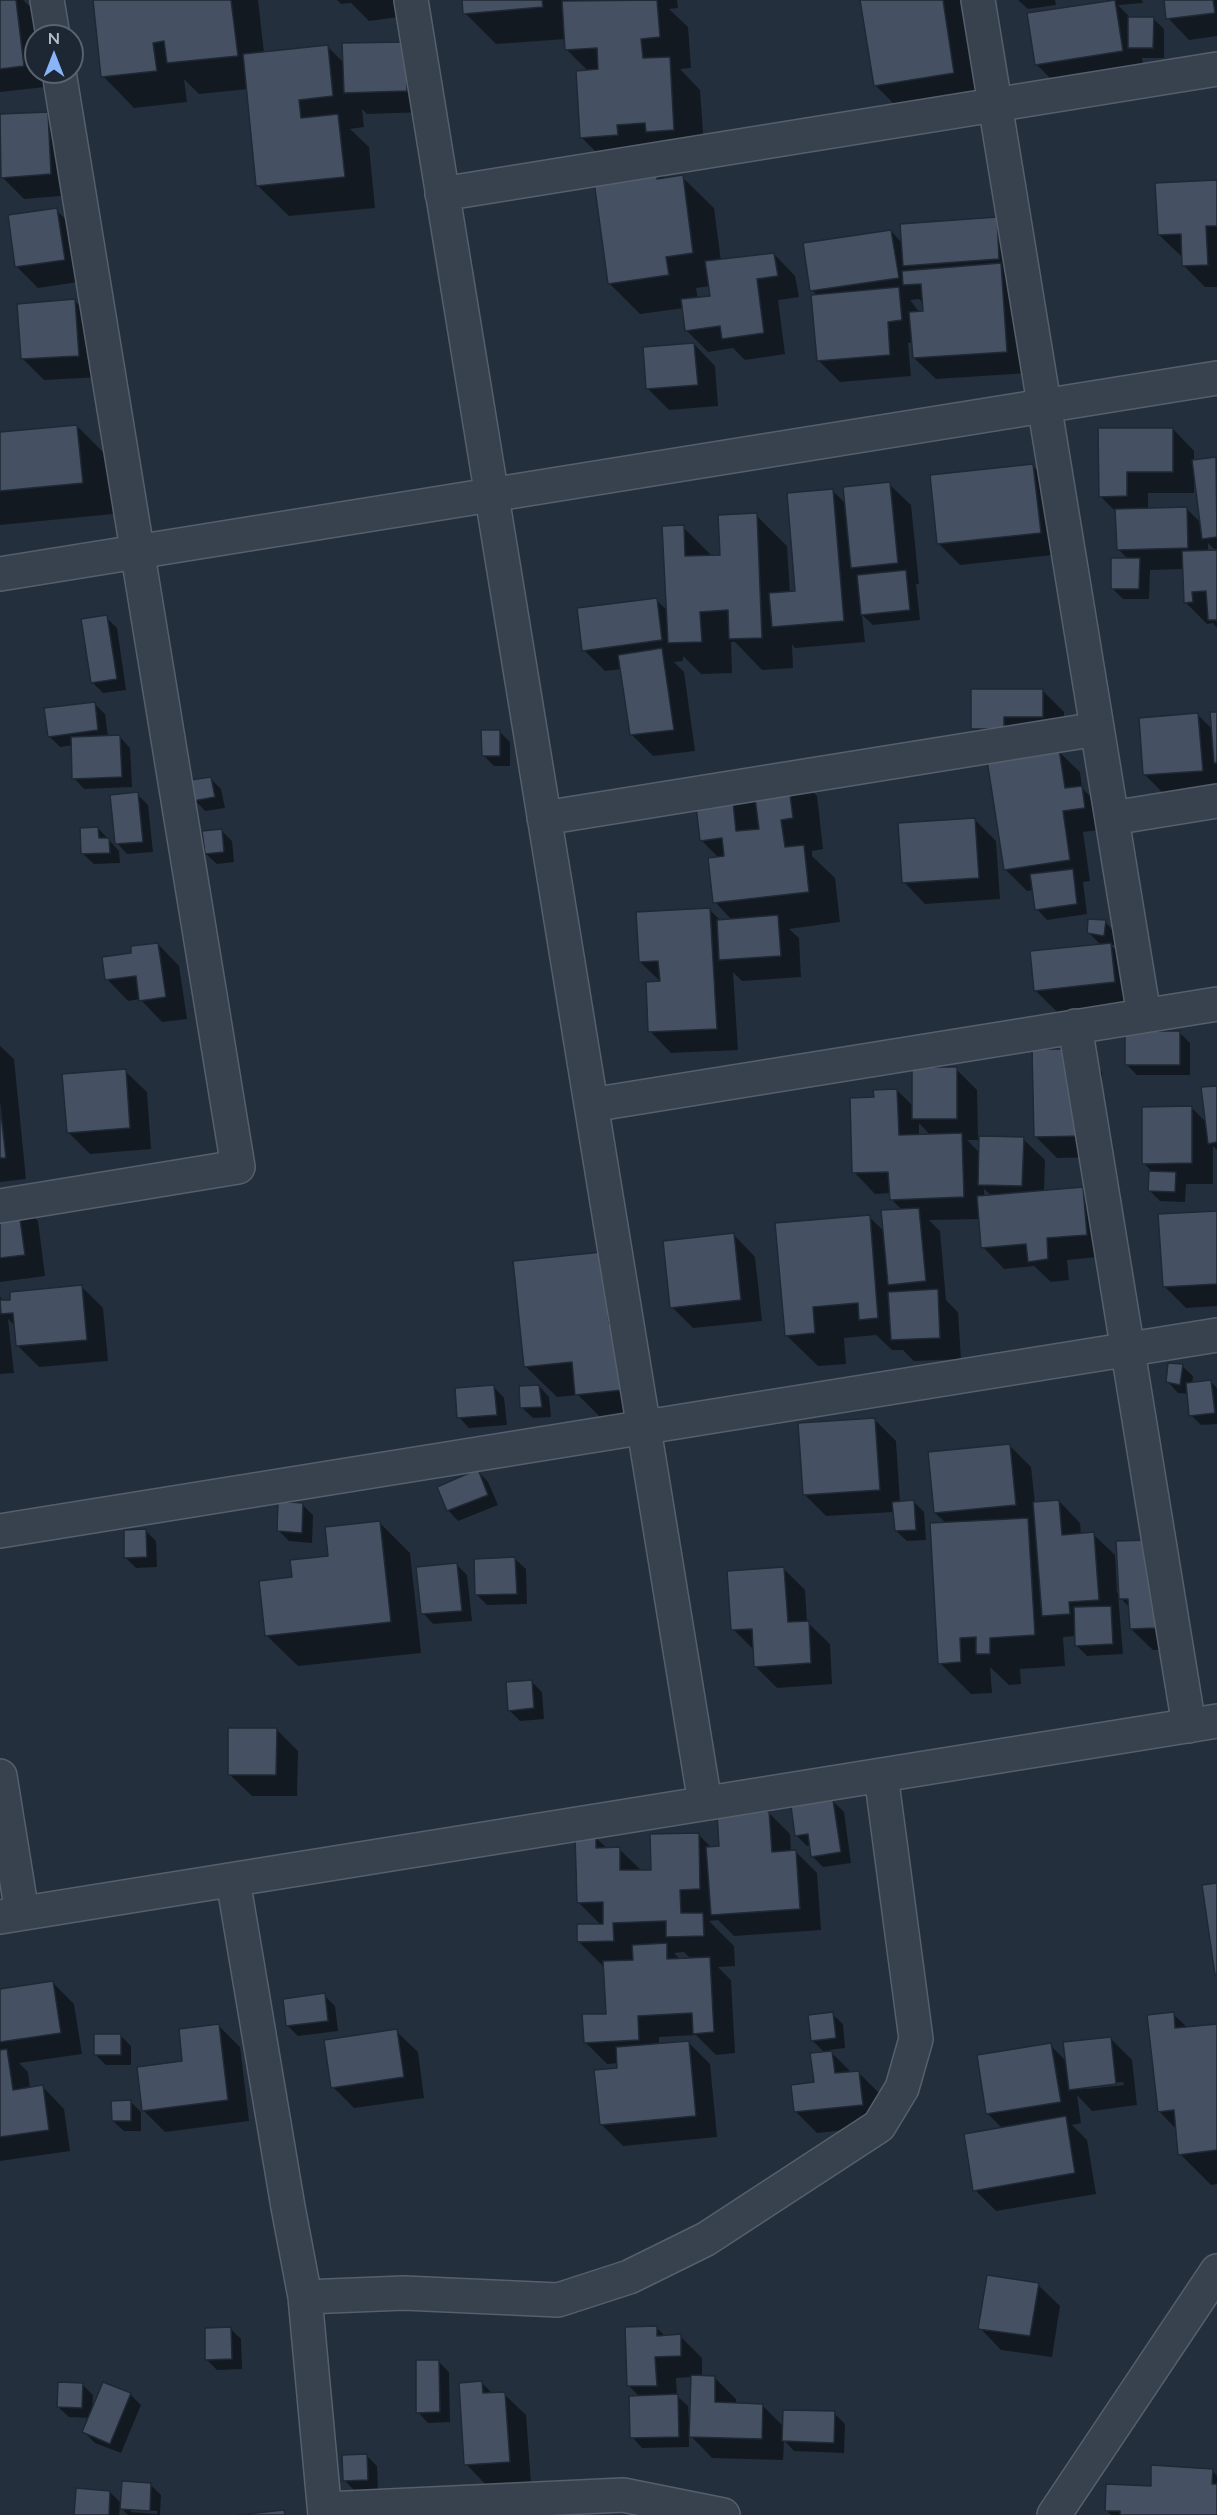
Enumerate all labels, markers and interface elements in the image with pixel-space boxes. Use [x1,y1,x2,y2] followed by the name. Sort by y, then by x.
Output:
[24,24,84,84] north arrow
[48,28,60,47] text: N

